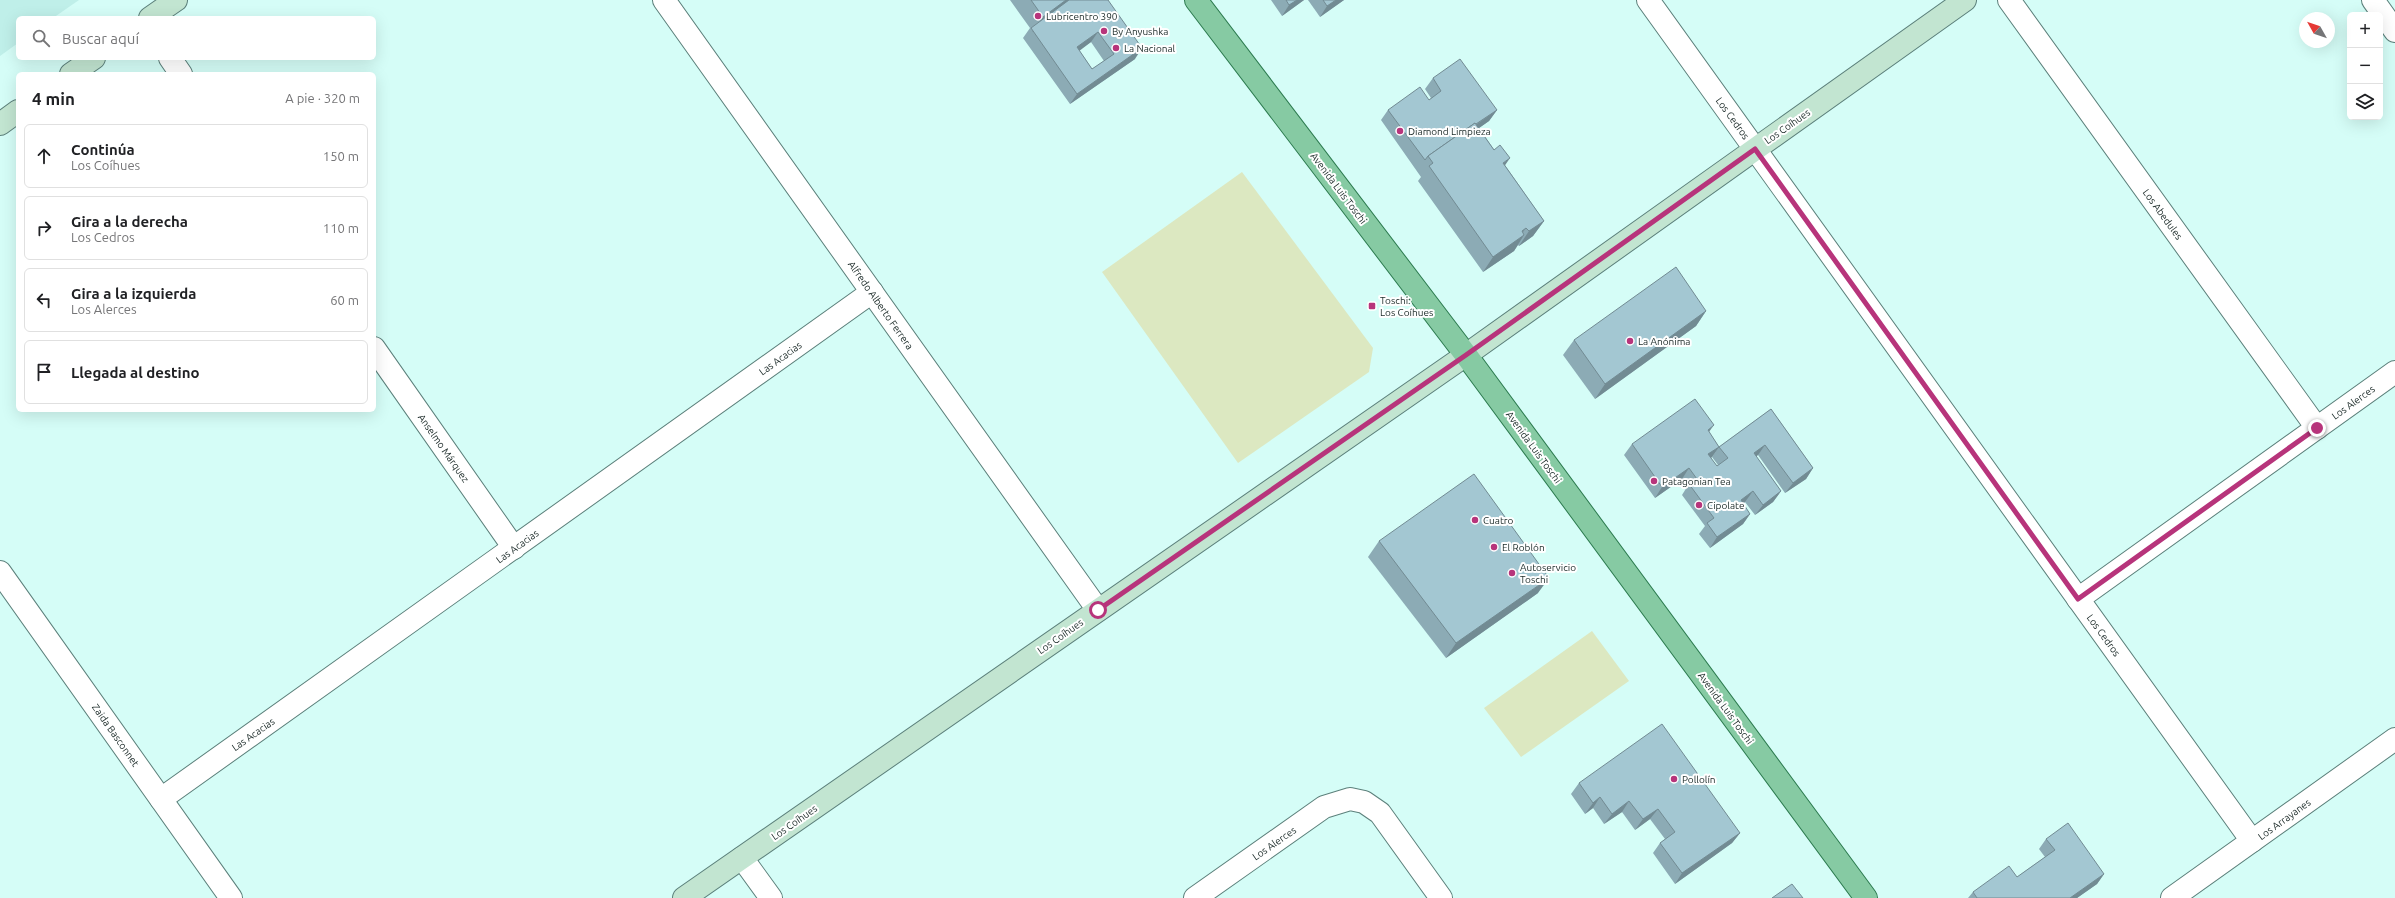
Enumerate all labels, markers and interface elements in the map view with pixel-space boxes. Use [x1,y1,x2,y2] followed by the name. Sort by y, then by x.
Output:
[1033,11,1043,21] marker: Lubricentro 390
[1046,11,1118,22] place label: Lubricentro 390
[2299,12,2335,48] north arrow
[2347,12,2383,120] map controls
[2347,12,2383,48] button: +
[16,16,376,60] search box
[1099,26,1109,36] marker: By Anyushka
[1112,26,1168,37] place label: By Anyushka
[30,27,52,49] icon: search
[62,30,139,47] text: Buscar aquí
[1111,43,1121,53] marker: La Nacional
[1124,43,1176,54] place label: La Nacional
[2347,48,2383,84] button: −
[2347,84,2383,120] button: layers
[32,89,75,108] text: 4 min
[285,91,360,105] text: A pie · 320 m
[1714,95,1751,141] street label: Los Cedros
[1762,107,1812,146] street label: Los Coíhues
[1395,126,1405,136] marker: Diamond Limpieza
[1408,126,1491,137] place label: Diamond Limpieza
[71,141,135,158] text: Continúa
[33,145,55,167] icon: ahead
[323,149,359,163] text: 150 m
[1308,151,1369,226] street label: Avenida Luis Toschi
[71,158,140,172] text: Los Coíhues
[2141,187,2185,242] street label: Los Abedules
[71,213,188,230] text: Gira a la derecha
[33,217,55,239] icon: right
[323,221,359,235] text: 110 m
[71,230,135,244] text: Los Cedros
[846,259,915,352] street label: Alfredo Alberto Ferrera
[71,285,197,302] text: Gira a la izquierda
[33,289,55,311] icon: left
[330,293,359,307] text: 60 m
[1380,295,1433,318] place label: Toschi: Los Coíhues
[1367,301,1377,311] marker: Toschi: Los Coíhues
[71,302,137,316] text: Los Alerces
[1625,336,1635,346] marker: La Anónima
[1638,336,1691,347] place label: La Anónima
[757,339,804,377] street label: Las Acacias
[33,361,55,383] icon: arrive
[71,364,200,381] text: Llegada al destino
[2330,383,2377,422] street label: Los Alerces
[1504,409,1563,485] street label: Avenida Luis Toschi
[416,412,471,485] street label: Anselmo Márquez
[2308,419,2326,437] route end
[1649,476,1659,486] marker: Patagonian Tea
[1662,476,1731,487] place label: Patagonian Tea
[1694,500,1704,510] marker: Cipolate
[1707,500,1744,511] place label: Cipolate
[1470,515,1480,525] marker: Cuatro
[1483,515,1514,526] place label: Cuatro
[494,527,541,565] street label: Las Acacias
[1489,542,1499,552] marker: El Roblón
[1502,542,1545,553] place label: El Roblón
[1520,562,1576,585] place label: Autoservicio Toschi
[1507,568,1517,578] marker: Autoservicio Toschi
[1089,601,1107,619] route start
[2085,612,2122,658] street label: Los Cedros
[1035,617,1085,656] street label: Los Coíhues
[1696,670,1755,746] street label: Avenida Luis Toschi
[90,702,141,769] street label: Zaida Basconnet
[230,716,277,753] street label: Las Acacias
[1669,774,1679,784] marker: Pollolín
[1682,774,1716,785] place label: Pollolín
[2256,797,2313,842] street label: Los Arrayanes
[769,803,819,842] street label: Los Coíhues
[1250,824,1298,862] street label: Los Alerces

